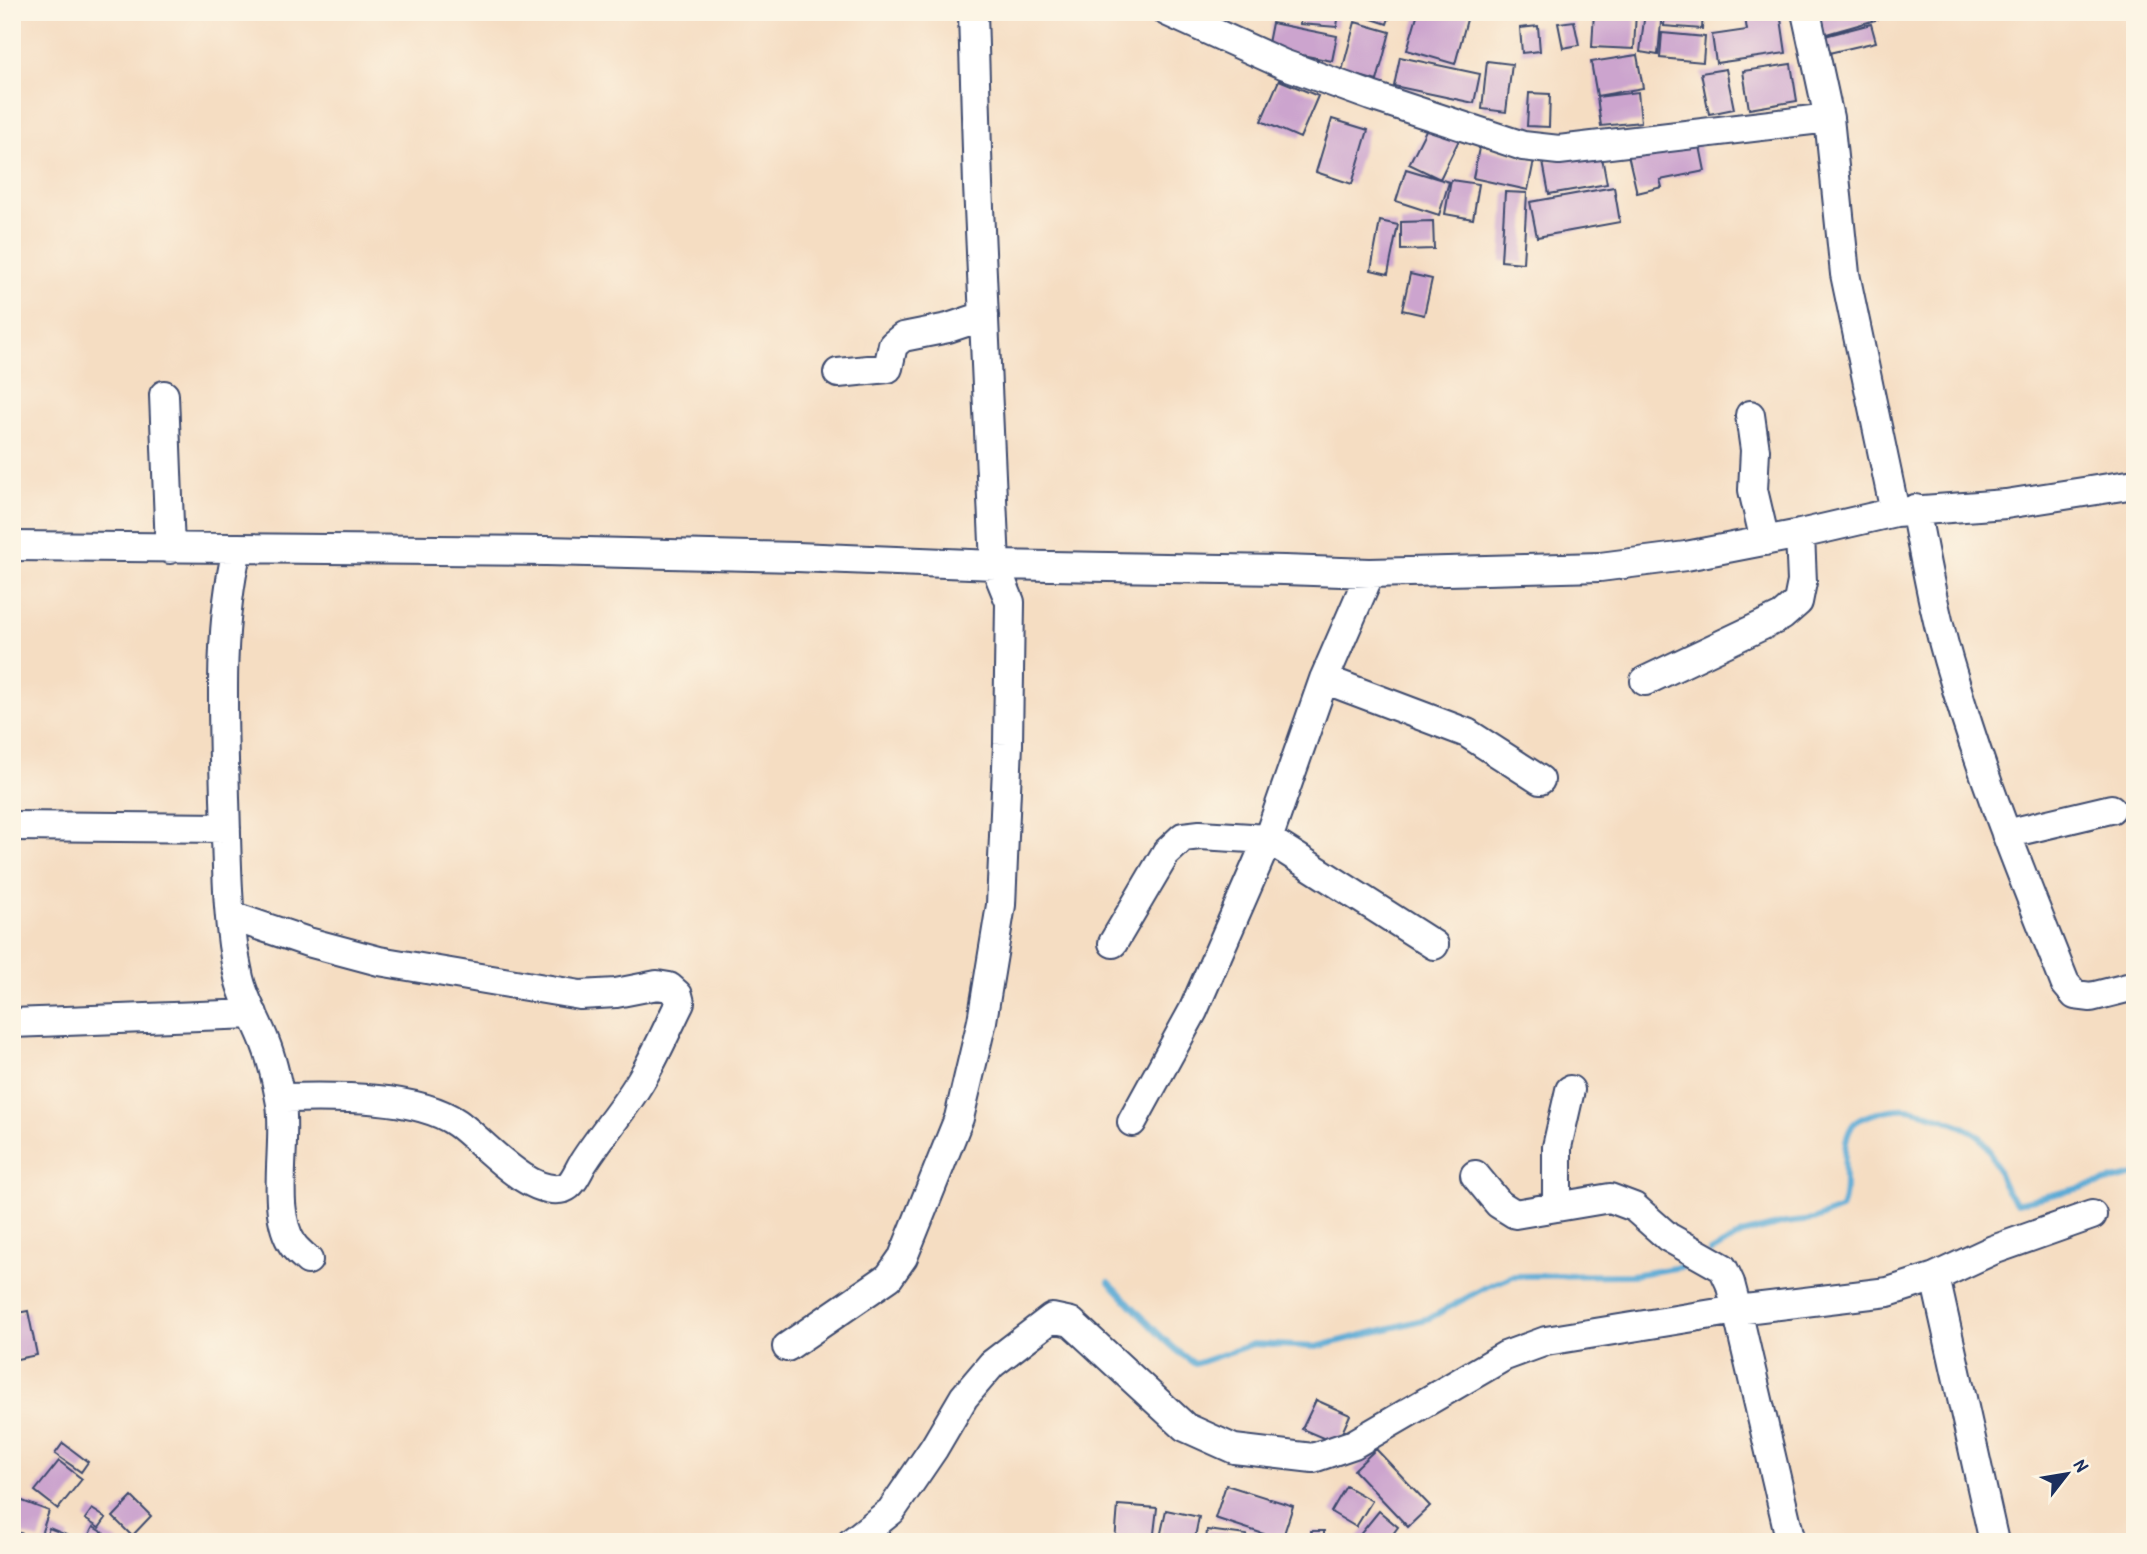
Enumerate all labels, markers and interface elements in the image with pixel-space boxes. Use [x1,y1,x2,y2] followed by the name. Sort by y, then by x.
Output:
[2032,1438,2102,1508] north arrow
[2068,1454,2095,1476] text: N

